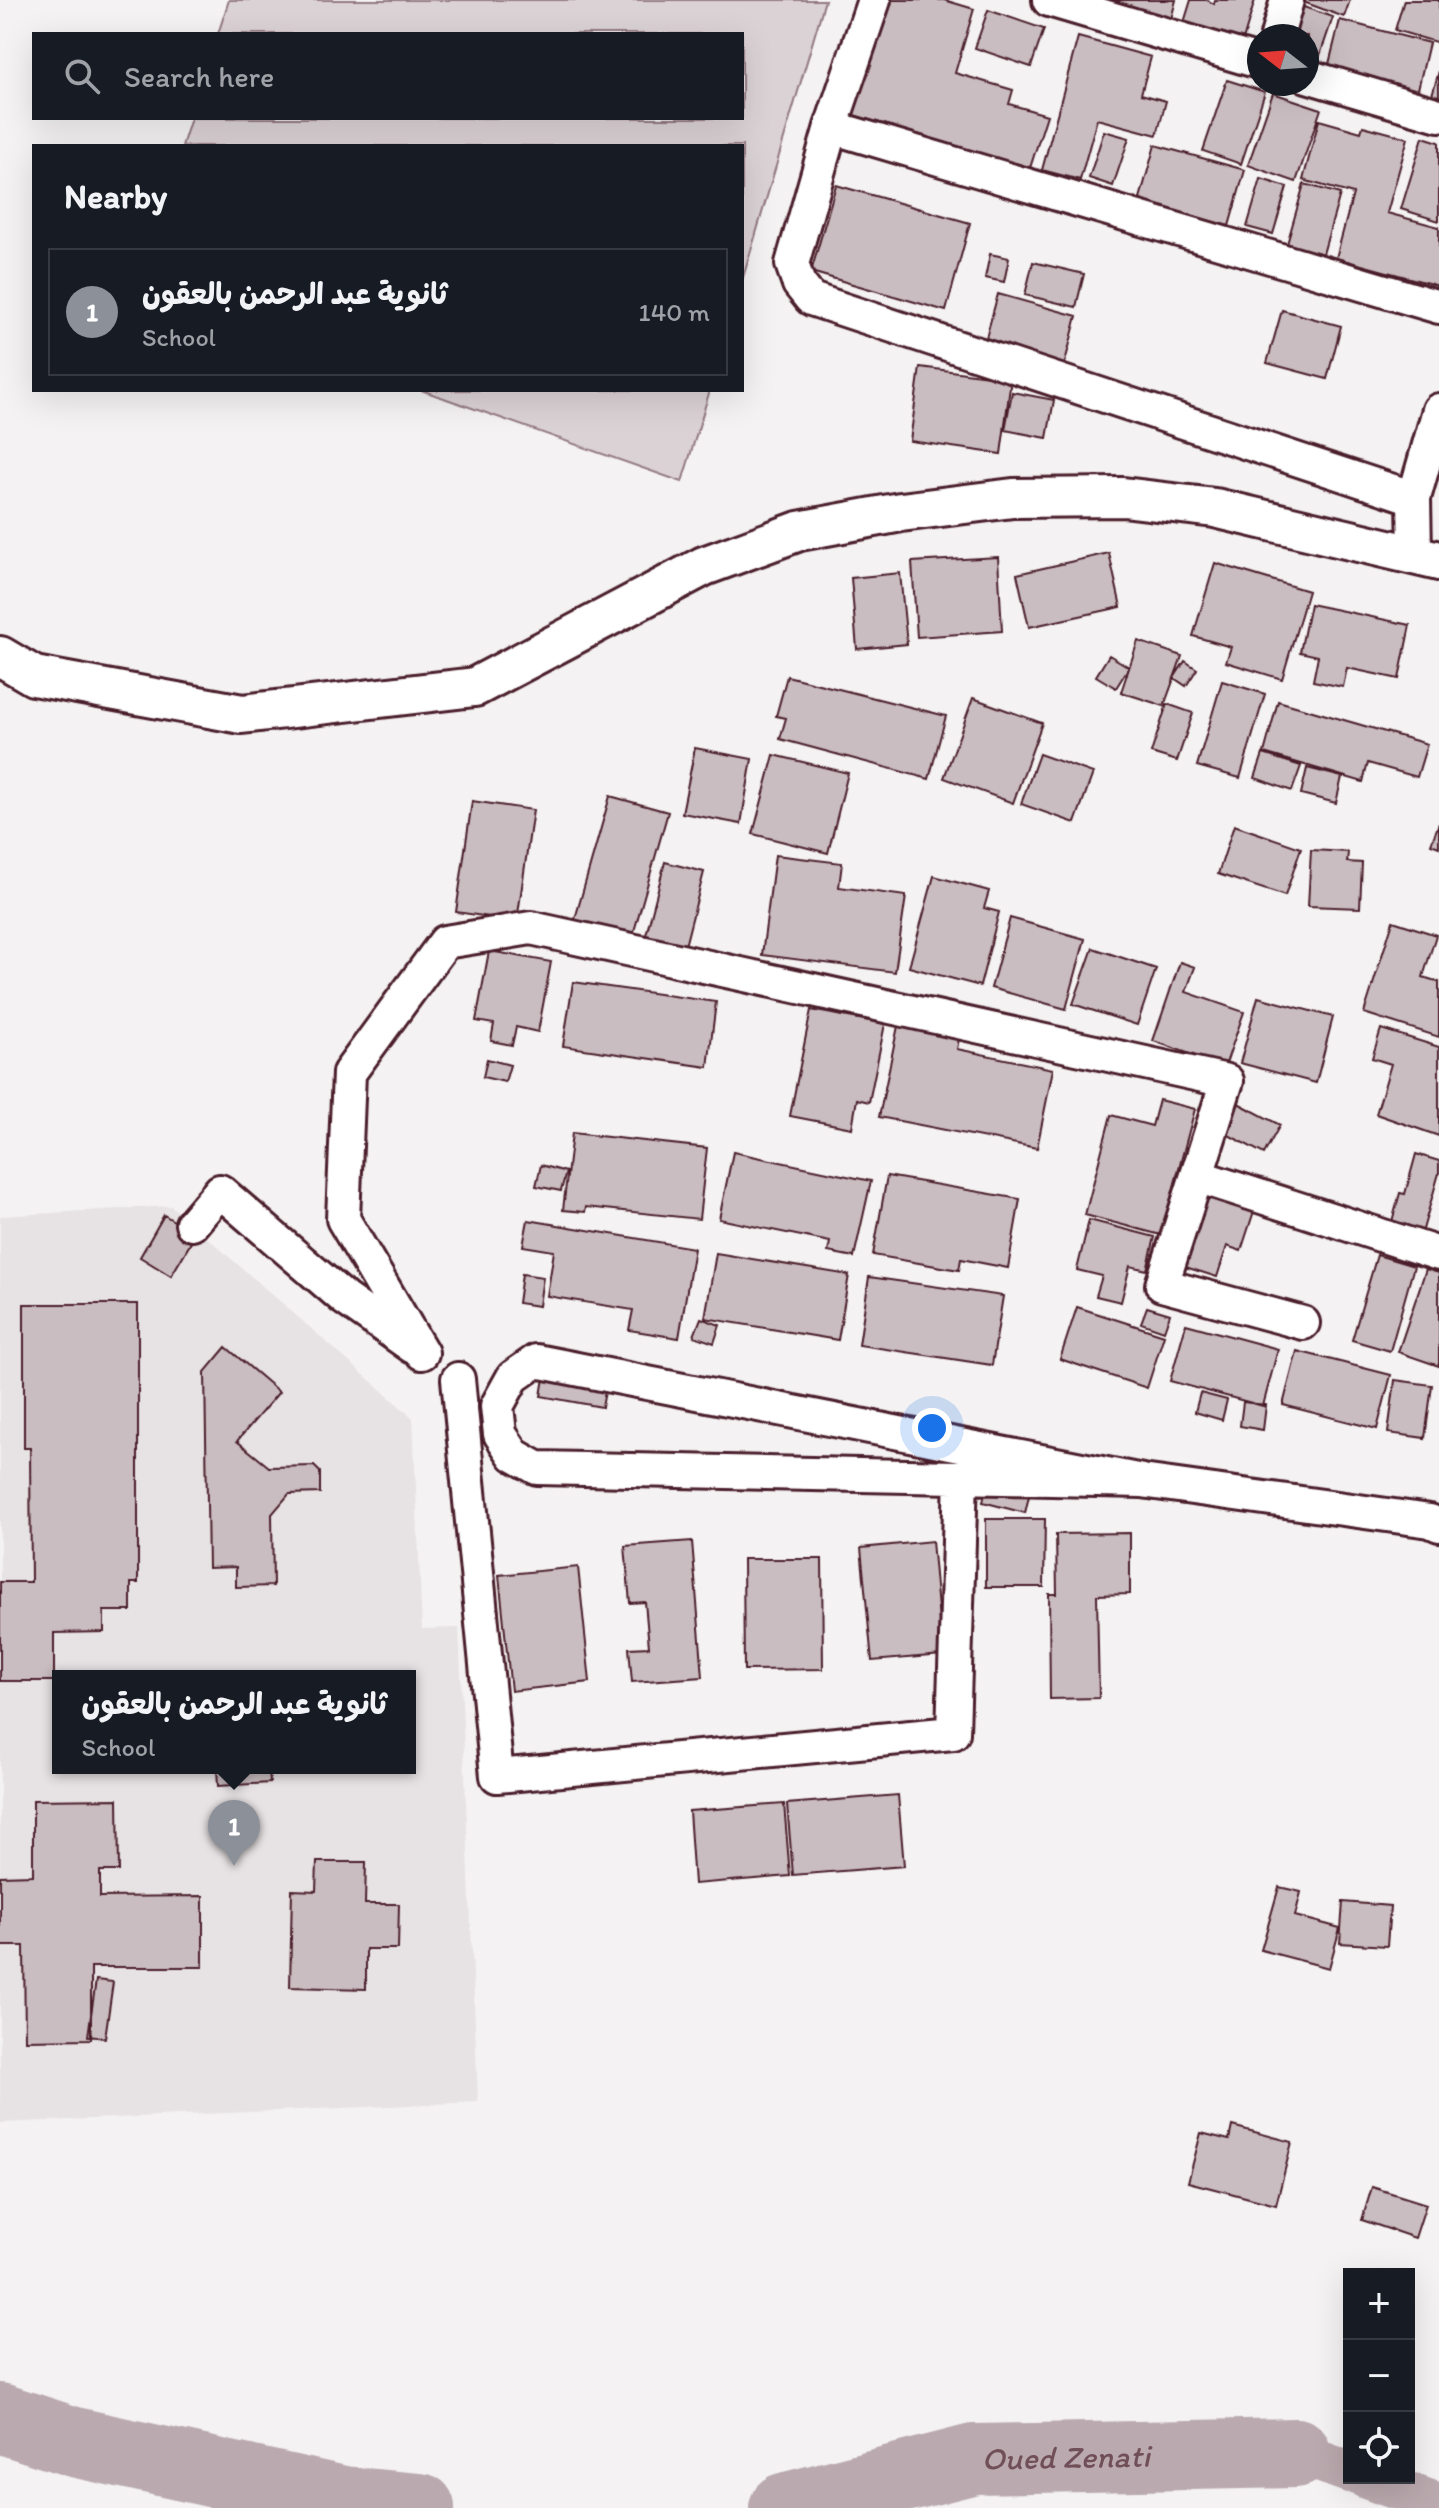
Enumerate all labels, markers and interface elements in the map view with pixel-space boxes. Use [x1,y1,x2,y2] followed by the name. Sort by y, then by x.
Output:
[1247,24,1319,96] north arrow
[32,32,744,120] search box
[60,54,104,98] icon: search
[124,58,274,95] text: Search here
[64,176,167,217] text: Nearby
[142,275,447,312] text: ثانوية عبد الرحمن بالعقون
[86,296,98,328] text: 1
[639,296,710,328] text: 140 m
[142,321,216,353] text: School
[912,1408,952,1448] your location
[52,1670,416,1774] popup
[81,1685,387,1722] text: ثانوية عبد الرحمن بالعقون
[81,1731,155,1763] text: School
[208,1800,260,1866] pin: 1
[1343,2268,1415,2484] map controls
[1343,2268,1415,2340] button: +
[1343,2340,1415,2412] button: −
[1343,2412,1415,2484] button: locate
[981,2437,1153,2478] water label: Oued Zenati

